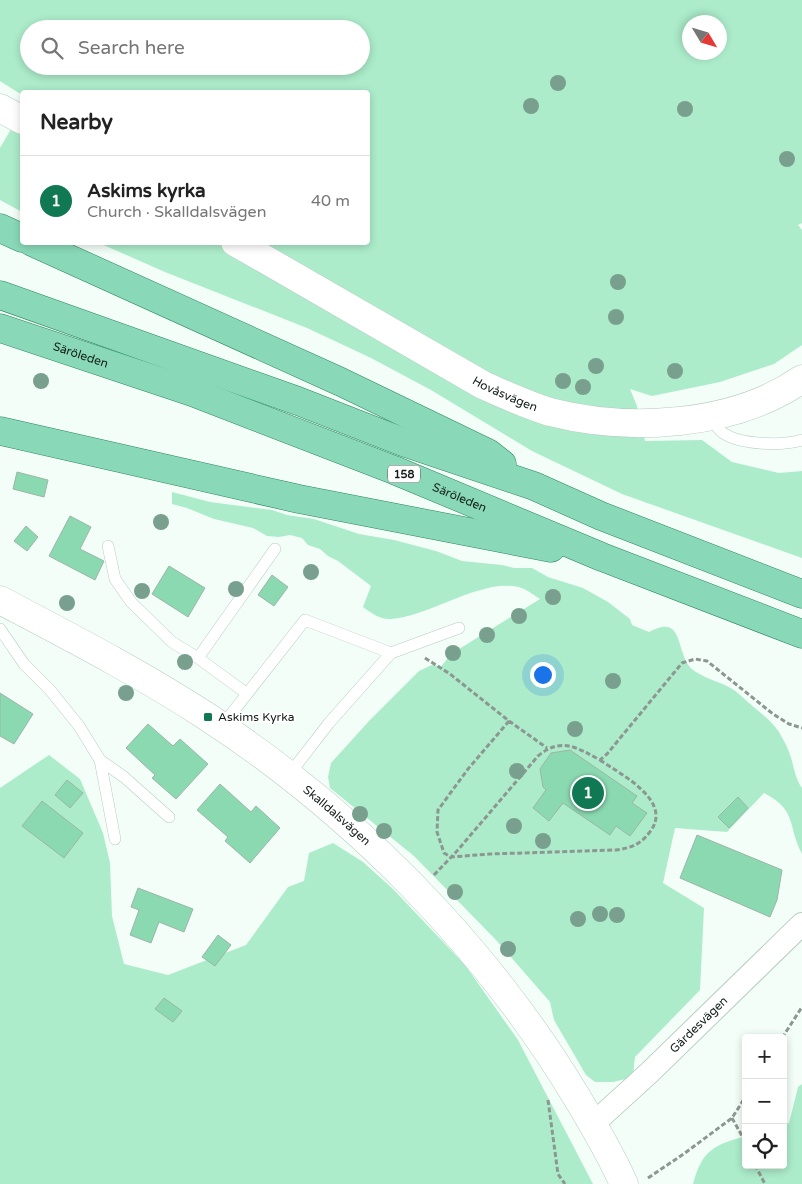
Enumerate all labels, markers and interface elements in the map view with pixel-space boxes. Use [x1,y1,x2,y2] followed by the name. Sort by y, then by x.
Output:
[682,15,727,60] north arrow
[20,20,370,75] search box
[38,34,66,62] icon: search
[78,37,185,59] text: Search here
[40,110,113,135] text: Nearby
[87,180,206,202] text: Askims kyrka
[51,191,61,211] text: 1
[311,191,350,211] text: 40 m
[87,202,266,222] text: Church · Skalldalsvägen
[51,339,110,371] street label: Säröleden
[470,373,539,414] street label: Hovåsvägen
[388,466,420,482] road number: 158
[430,480,489,515] street label: Säröleden
[530,662,556,688] your location
[218,710,294,724] place label: Askims Kyrka
[202,711,214,723] marker: Askims Kyrka
[572,774,604,812] pin: 1
[300,783,373,848] street label: Skalldalsvägen
[667,993,730,1056] street label: Gärdesvägen
[742,1034,787,1169] map controls
[742,1034,787,1079] button: +
[742,1079,787,1124] button: −
[742,1124,787,1169] button: locate

